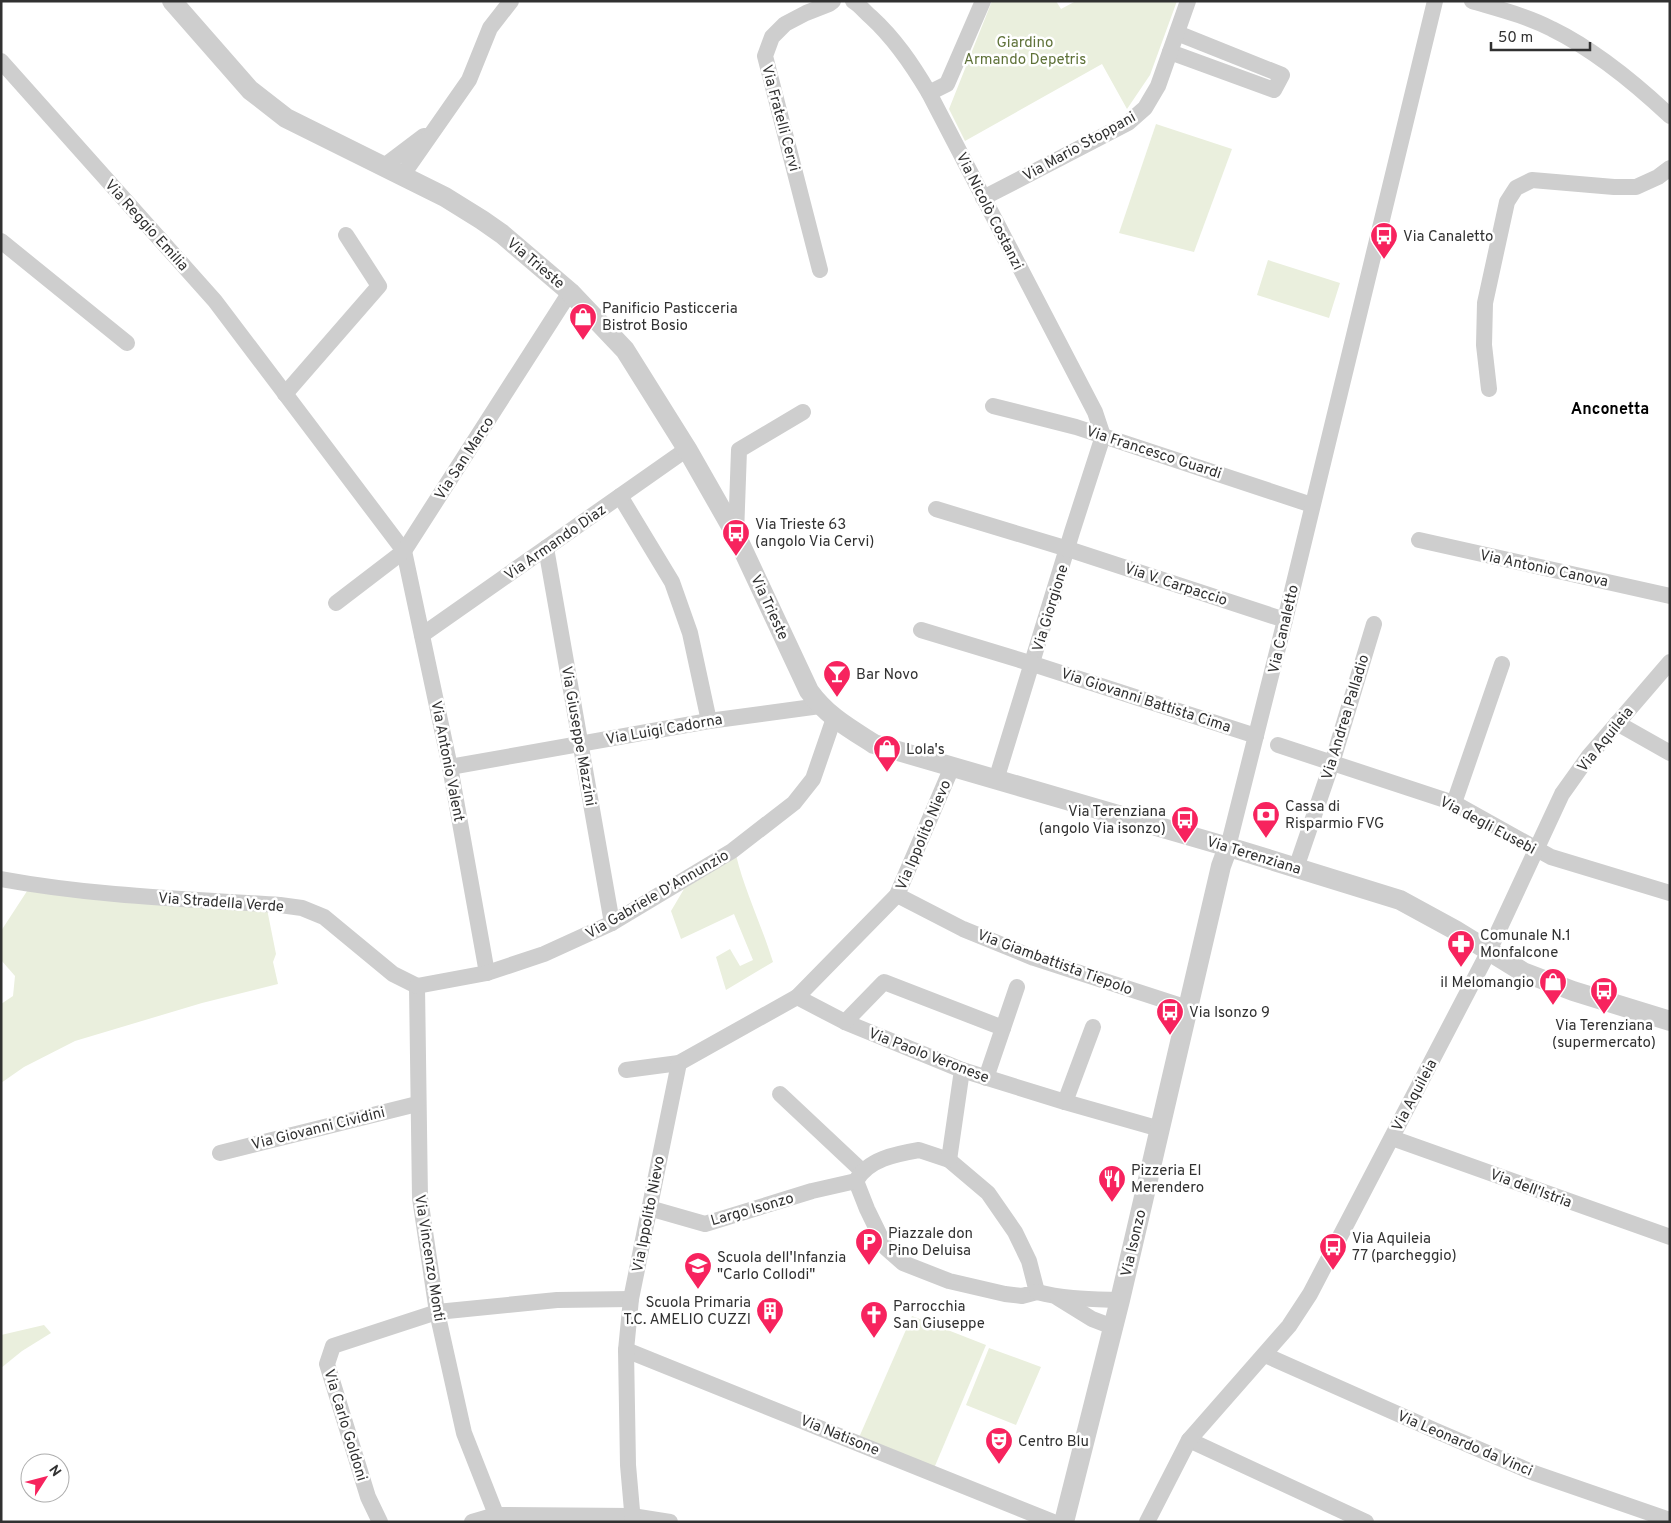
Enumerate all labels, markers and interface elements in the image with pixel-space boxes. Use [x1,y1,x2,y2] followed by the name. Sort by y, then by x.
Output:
[1491,20,1590,52] scale bar
[1498,29,1533,48] text: 50 m
[964,34,1086,70] park label: Giardino Armando Depetris
[756,63,803,174] street label: Via Fratelli Cervi
[1020,108,1140,186] street label: Via Mario Stoppani
[951,150,1027,274] street label: Via Nicolò Costanzi
[100,176,192,276] street label: Via Reggio Emilia
[1369,221,1399,260] bus stop icon: Via Canaletto
[1403,228,1493,247] place label: Via Canaletto
[502,234,568,294] street label: Via Trieste
[602,300,738,336] place label: Panificio Pasticceria Bistrot Bosio
[568,302,598,341] shop icon: Panificio Pasticceria Bistrot Bosio
[1571,400,1649,420] district label: Anconetta
[431,414,499,504] street label: Via San Marco
[1083,423,1224,484] street label: Via Francesco Guardi
[501,501,610,585] street label: Via Armando Diaz
[755,516,874,552] place label: Via Trieste 63 (angolo Via Cervi)
[721,518,751,557] bus stop icon: Via Trieste 63 (angolo Via Cervi)
[1478,547,1610,592] street label: Via Antonio Canova
[1122,560,1230,611] street label: Via V. Carpaccio
[1029,563,1074,654] street label: Via Giorgione
[745,572,792,643] street label: Via Trieste
[1265,583,1304,676] street label: Via Canaletto
[1318,652,1375,782] street label: Via Andrea Palladio
[822,659,852,698] bar icon: Bar Novo
[556,665,599,808] street label: Via Giuseppe Mazzini
[1058,665,1233,738] street label: Via Giovanni Battista Cima
[856,666,918,685] place label: Bar Novo
[425,699,468,823] street label: Via Antonio Valent
[1574,703,1638,777] street label: Via Aquileia
[604,711,724,750] street label: Via Luigi Cadorna
[872,734,902,773] shop icon: Lola's
[906,741,945,760] place label: Lola's
[893,778,956,894] street label: Via Ippolito Nievo
[1436,793,1539,860] street label: Via degli Eusebi
[1285,798,1384,834] place label: Cassa di Risparmio FVG
[1251,800,1281,839] bank icon: Cassa di Risparmio FVG
[1039,803,1166,839] place label: Via Terenziana (angolo Via isonzo)
[1170,805,1200,844] bus stop icon: Via Terenziana (angolo Via isonzo)
[1204,833,1303,880] street label: Via Terenziana
[583,847,733,944] street label: Via Gabriele D'Annunzio
[157,890,285,917] street label: Via Stradella Verde
[974,926,1135,1000] street label: Via Giambattista Tiepolo
[1480,927,1571,963] place label: Comunale N.1 Monfalcone
[1446,929,1476,968] pharmacy icon: Comunale N.1 Monfalcone
[1538,967,1568,1006] shop icon: il Melomangio
[1440,974,1534,993] place label: il Melomangio
[1589,976,1619,1015] bus stop icon: Via Terenziana (supermercato)
[1155,997,1185,1036] bus stop icon: Via Isonzo 9
[1189,1004,1270,1023] place label: Via Isonzo 9
[1552,1017,1656,1053] place label: Via Terenziana (supermercato)
[865,1025,991,1088] street label: Via Paolo Veronese
[1388,1056,1442,1135] street label: Via Aquileia
[250,1104,387,1155] street label: Via Giovanni Cividini
[629,1155,670,1274] street label: Via Ippolito Nievo
[1131,1162,1204,1198] place label: Pizzeria El Merendero
[1097,1164,1127,1203] restaurant icon: Pizzeria El Merendero
[1487,1166,1574,1213] street label: Via dell'Istria
[709,1190,796,1231] street label: Largo Isonzo
[409,1194,448,1323] street label: Via Vincenzo Monti
[1118,1208,1151,1279] street label: Via Isonzo
[888,1225,973,1261] place label: Piazzale don Pino Deluisa
[854,1227,884,1266] parking icon: Piazzale don Pino Deluisa
[1352,1230,1457,1266] place label: Via Aquileia 77 (parcheggio)
[1318,1232,1348,1271] bus stop icon: Via Aquileia 77 (parcheggio)
[717,1249,846,1285] place label: Scuola dell'Infanzia "Carlo Collodi"
[683,1251,713,1290] school or university icon: Scuola dell'Infanzia "Carlo Collodi"
[623,1294,751,1330] place label: Scuola Primaria T.C. AMELIO CUZZI
[755,1296,785,1335] building icon: Scuola Primaria T.C. AMELIO CUZZI
[893,1298,985,1334] place label: Parrocchia San Giuseppe
[859,1300,889,1339] church icon: Parrocchia San Giuseppe
[319,1367,371,1484] street label: Via Carlo Goldoni
[1394,1407,1535,1481] street label: Via Leonardo da Vinci
[797,1412,882,1461] street label: Via Natisone
[984,1426,1014,1465] theatre icon: Centro Blu
[1018,1433,1089,1452] place label: Centro Blu
[20,1453,70,1503] north arrow
[44,1462,64,1480] text: N

